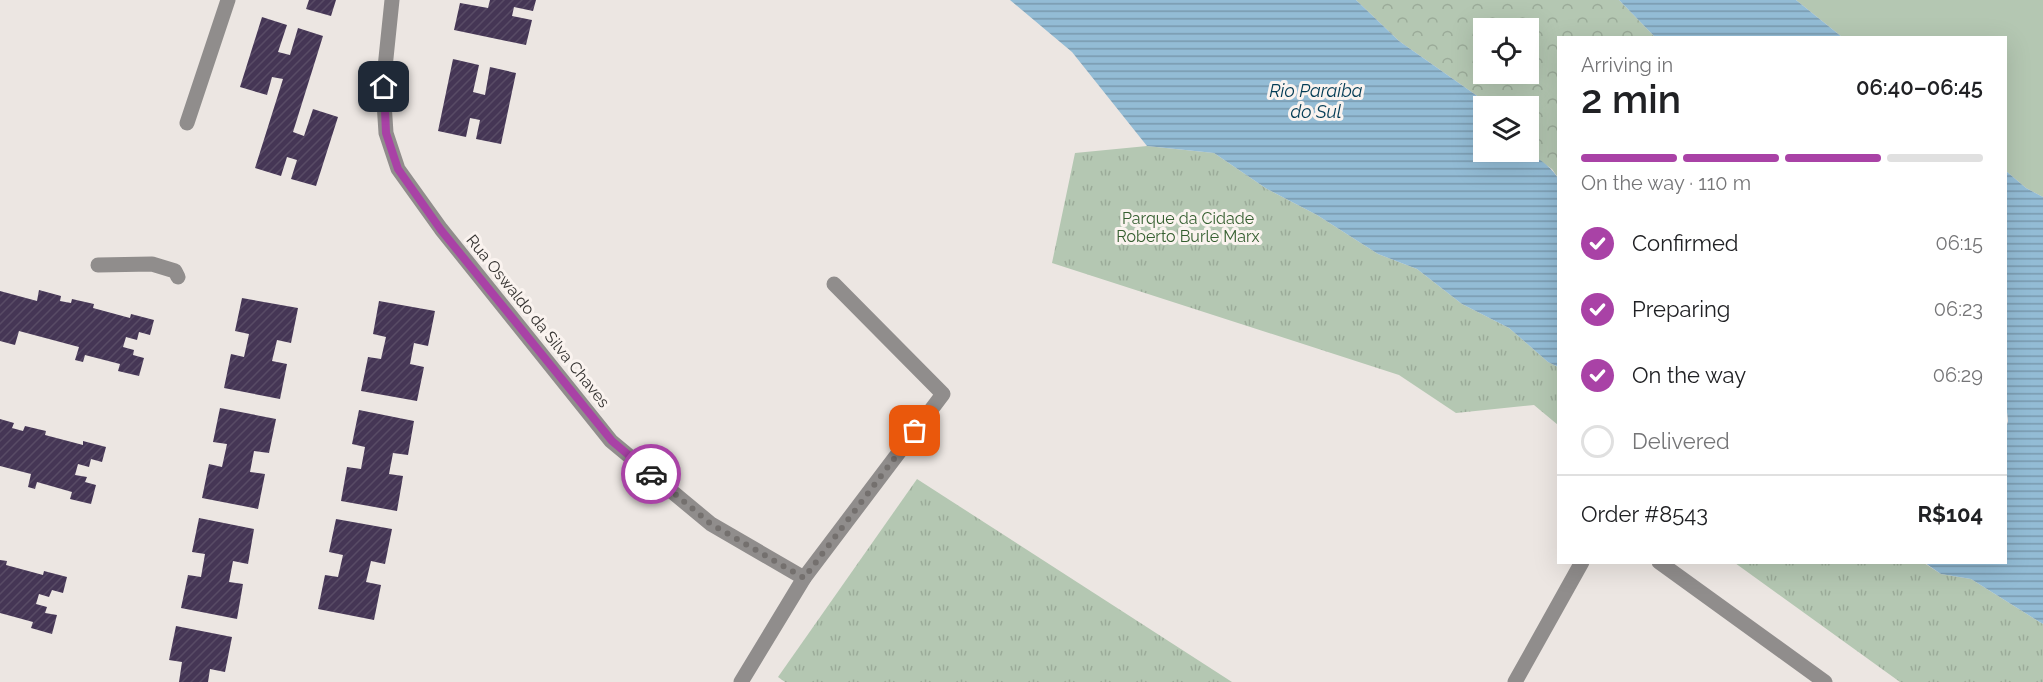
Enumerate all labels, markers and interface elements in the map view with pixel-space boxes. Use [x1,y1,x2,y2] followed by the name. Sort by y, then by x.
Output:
[1473,18,1539,162] map controls
[1473,18,1539,84] button: locate
[1581,53,1673,77] text: Arriving in
[358,61,409,112] pin
[367,70,400,103] icon: home
[1856,74,1983,100] text: 06:40–06:45
[1581,76,1681,122] text: 2 min
[1269,80,1363,122] water label: Rio Paraíba do Sul
[1473,96,1539,162] button: layers
[1581,171,1751,195] text: On the way · 110 m
[1116,209,1260,246] park label: Parque da Cidade Roberto Burle Marx
[1581,227,1614,260] icon: check
[1632,230,1739,256] text: Confirmed
[462,231,614,411] street label: Rua Oswaldo da Silva Chaves
[1935,231,1983,255] text: 06:15
[1581,293,1614,326] icon: check
[1632,296,1730,322] text: Preparing
[1934,297,1983,321] text: 06:23
[1581,359,1614,392] icon: check
[1632,362,1746,388] text: On the way
[1933,363,1983,387] text: 06:29
[889,405,940,456] pin
[898,414,931,447] icon: bag
[1632,428,1730,454] text: Delivered
[621,444,681,504] courier
[635,458,668,491] icon: car
[1581,501,1708,527] text: Order #8543
[1917,501,1983,527] text: R$104

